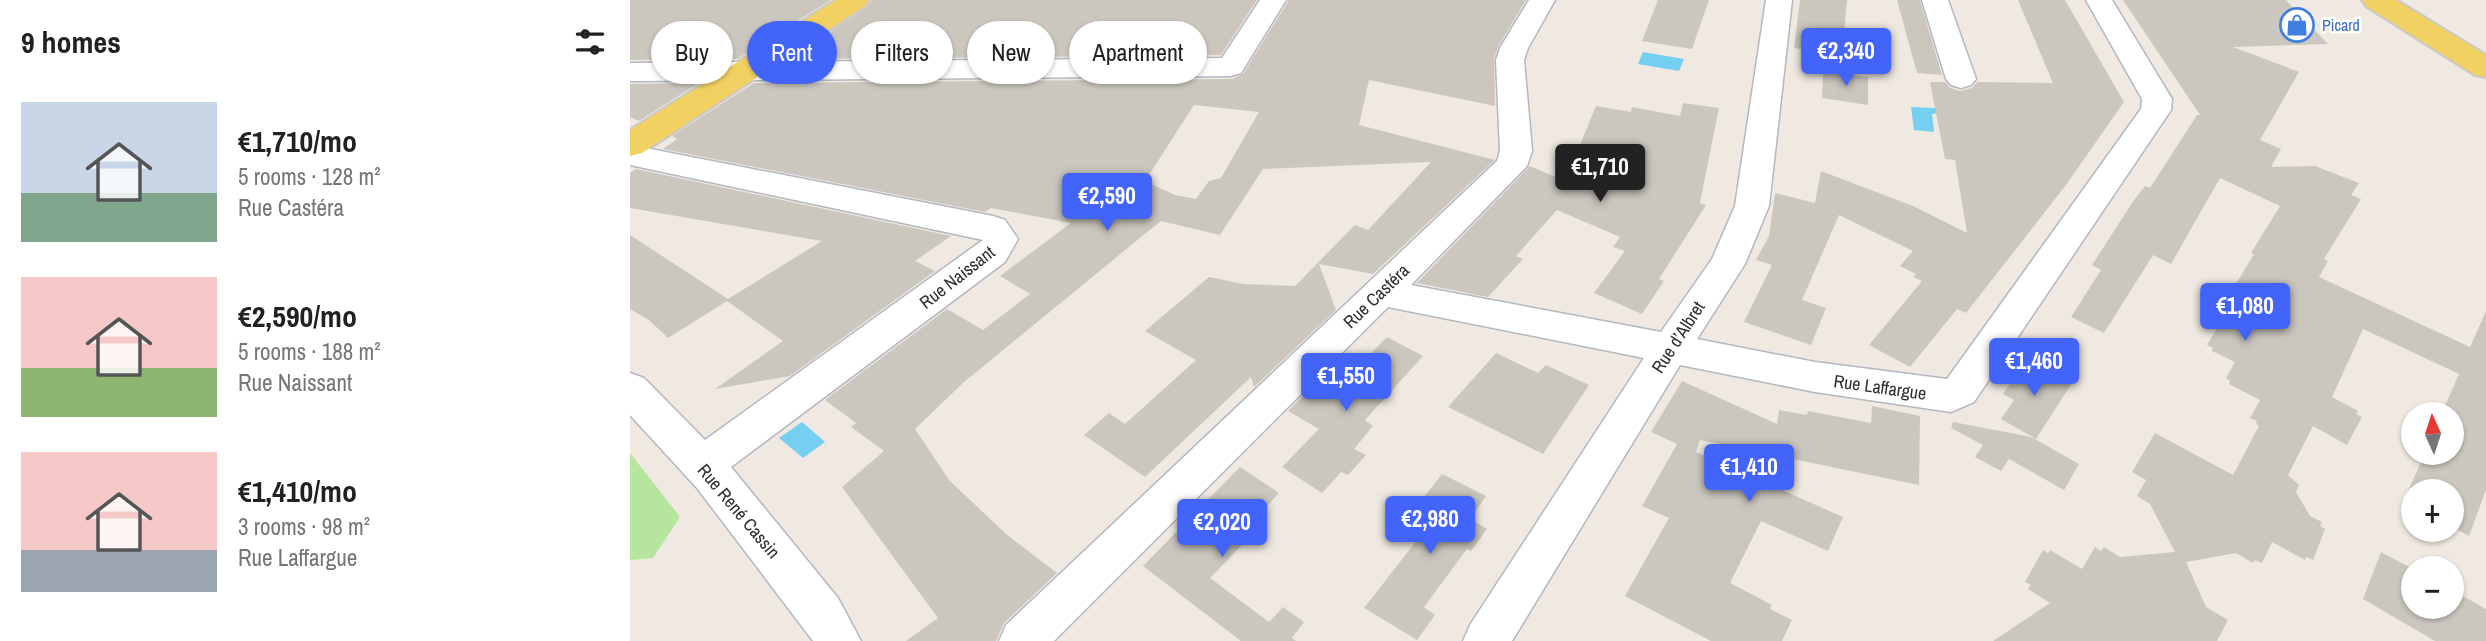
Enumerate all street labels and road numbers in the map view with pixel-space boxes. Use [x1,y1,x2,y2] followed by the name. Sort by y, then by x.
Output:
[914,240,1000,314] street label: Rue Naissant
[1338,258,1414,334] street label: Rue Castéra
[1645,296,1711,378] street label: Rue d’Albret
[1832,368,1928,406] street label: Rue Laffargue
[692,458,786,564] street label: Rue René Cassin

